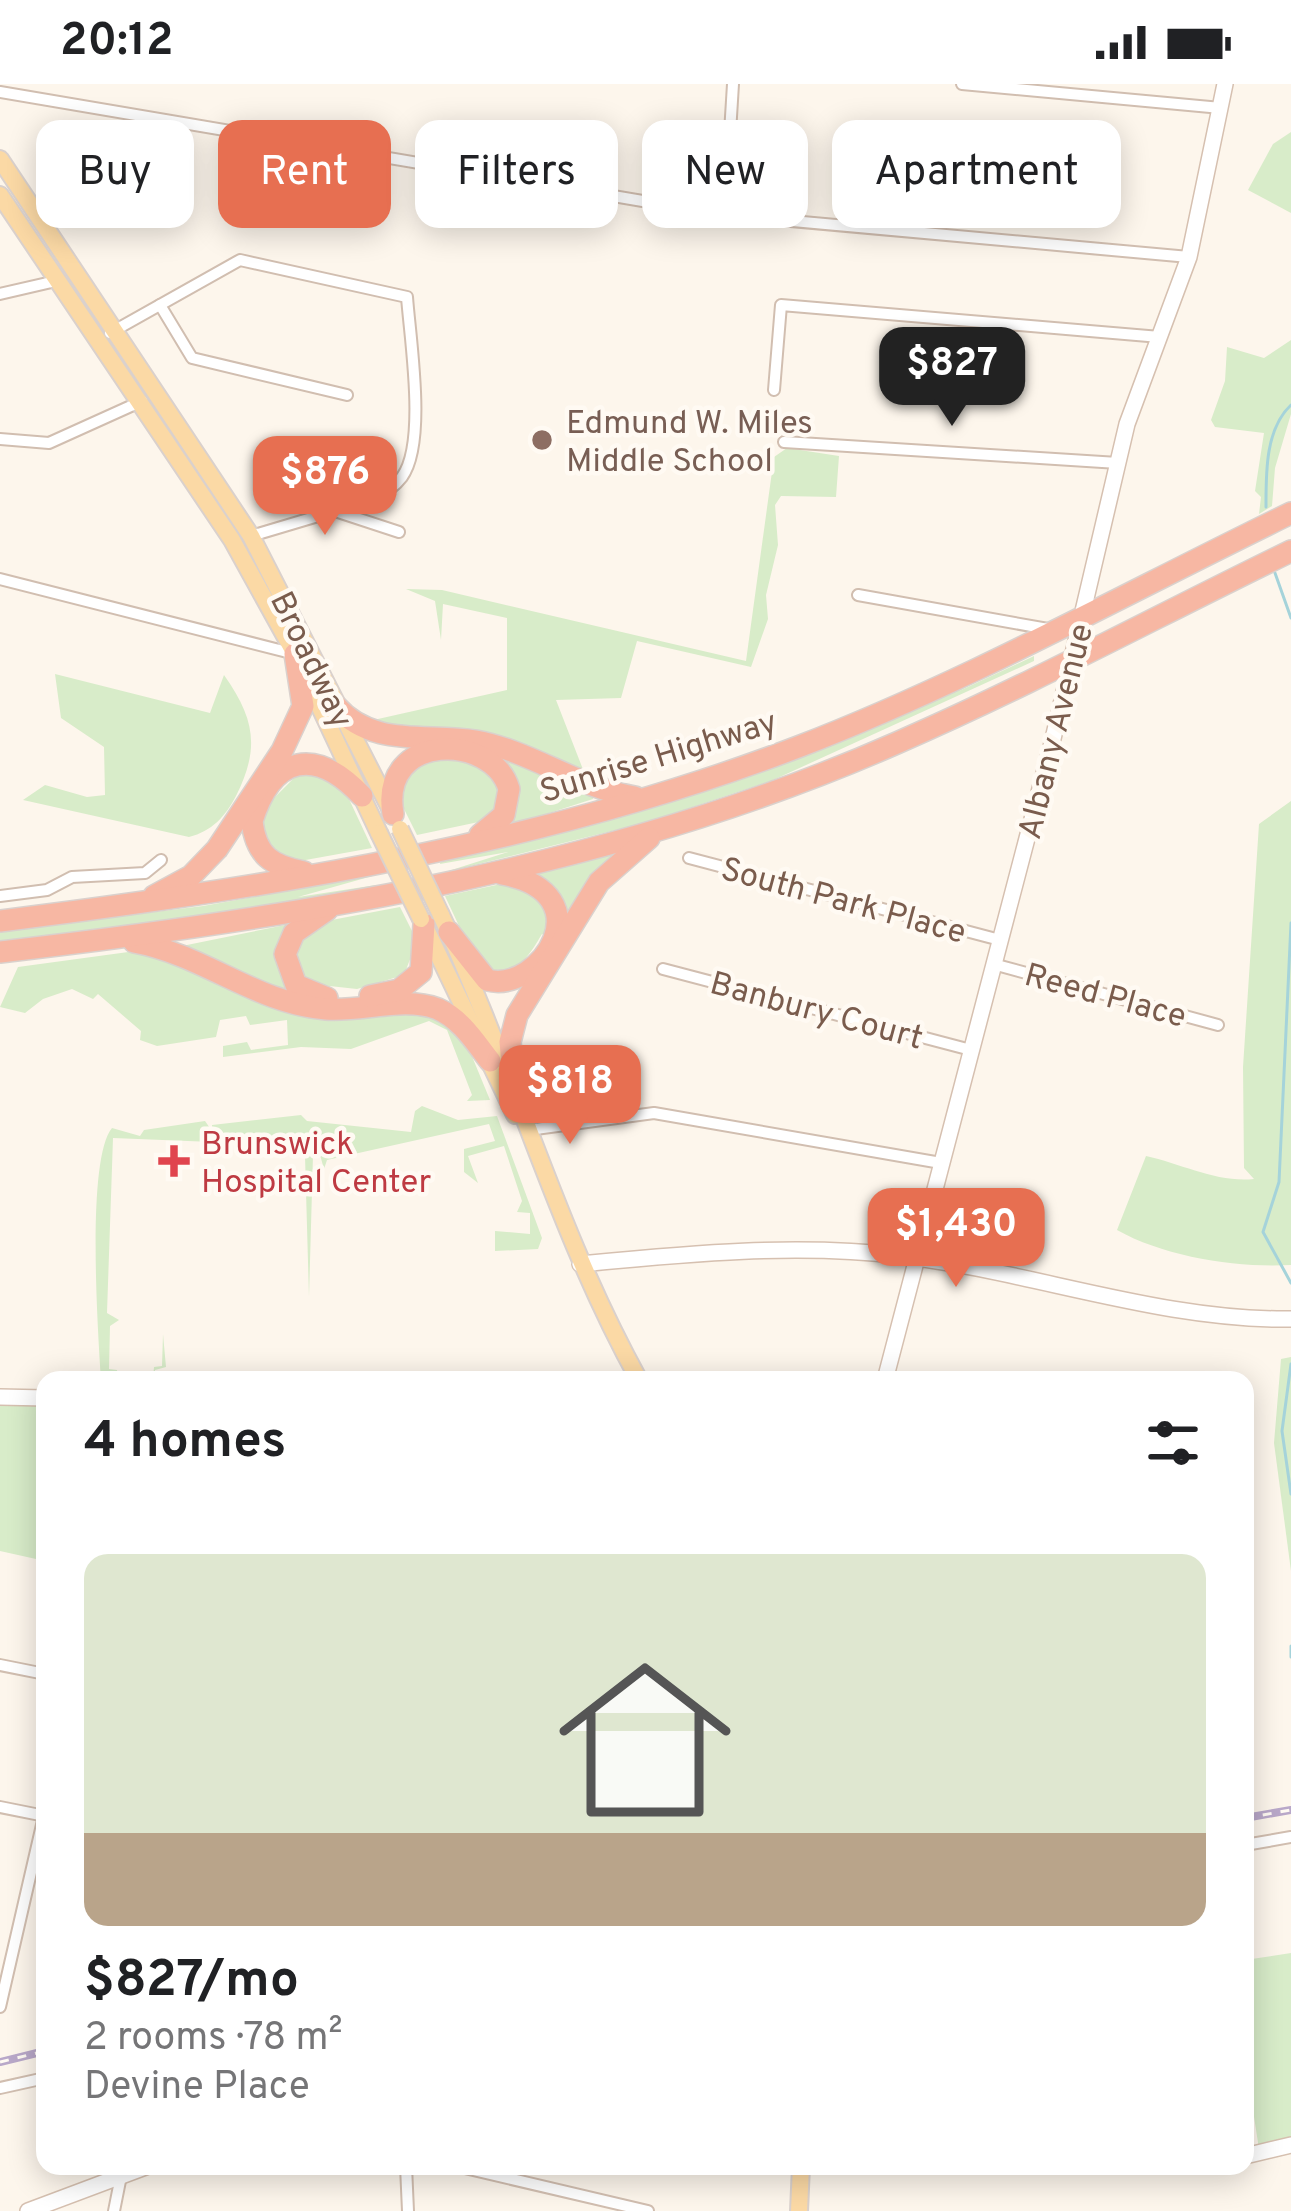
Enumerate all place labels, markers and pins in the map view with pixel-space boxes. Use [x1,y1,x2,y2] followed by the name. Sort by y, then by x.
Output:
[881,327,1023,429] pin: $827
[566,404,813,484] place label: Edmund W. Miles Middle School
[529,427,555,453] marker: Edmund W. Miles Middle School
[254,436,396,538] pin: $876
[499,1045,641,1147] pin: $818
[201,1125,432,1205] place label: Brunswick Hospital Center
[158,1145,190,1177] marker: Brunswick Hospital Center
[858,1188,1054,1290] pin: $1,430

